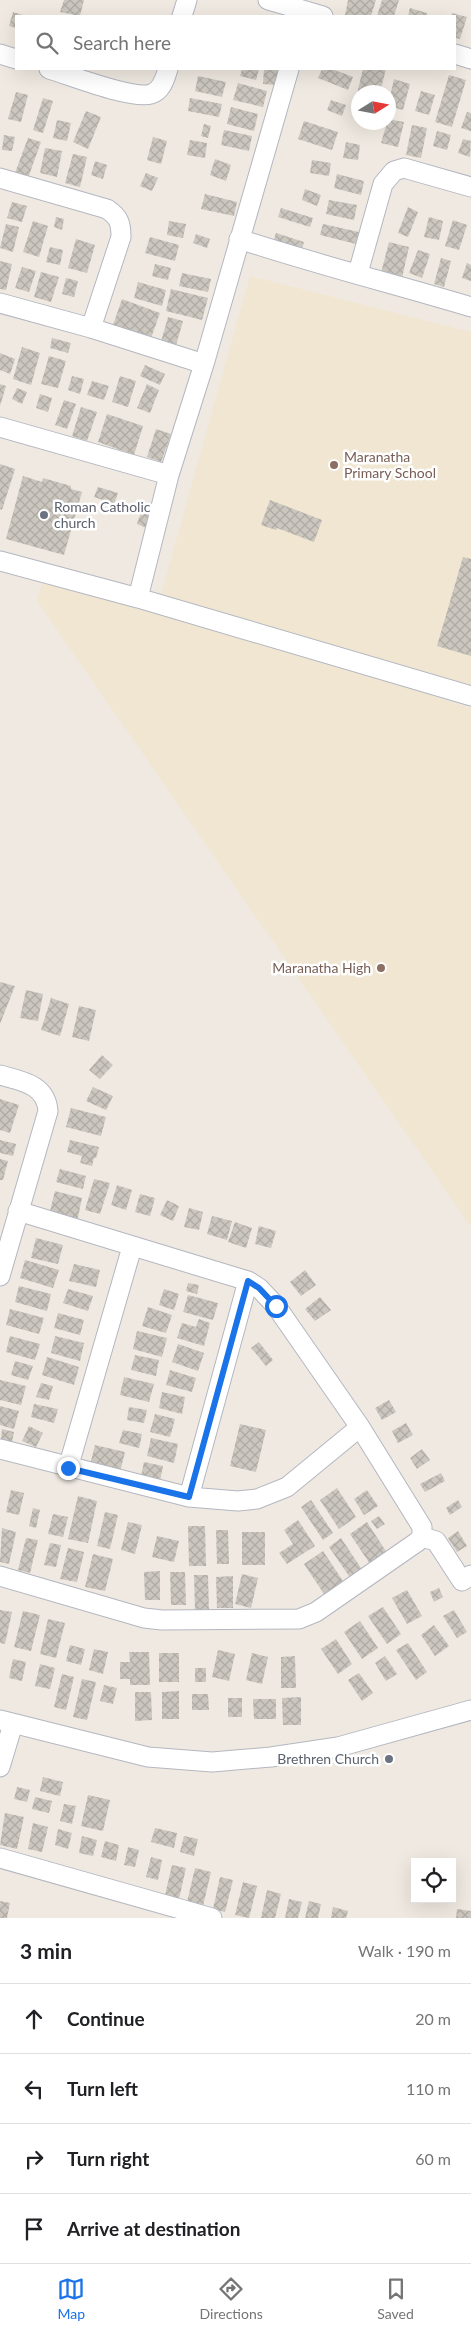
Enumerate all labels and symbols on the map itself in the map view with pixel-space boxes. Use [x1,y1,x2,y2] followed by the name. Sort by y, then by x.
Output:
[351,85,396,130] north arrow
[344,448,436,481] place label: Maranatha Primary School
[328,459,340,471] marker: Maranatha Primary School
[54,498,151,531] place label: Roman Catholic church
[38,509,50,521] marker: Roman Catholic church
[272,959,371,976] place label: Maranatha High
[375,962,387,974] marker: Maranatha High
[265,1295,288,1318] route start
[57,1457,80,1480] route end
[277,1750,379,1767] place label: Brethren Church
[383,1753,395,1765] marker: Brethren Church

